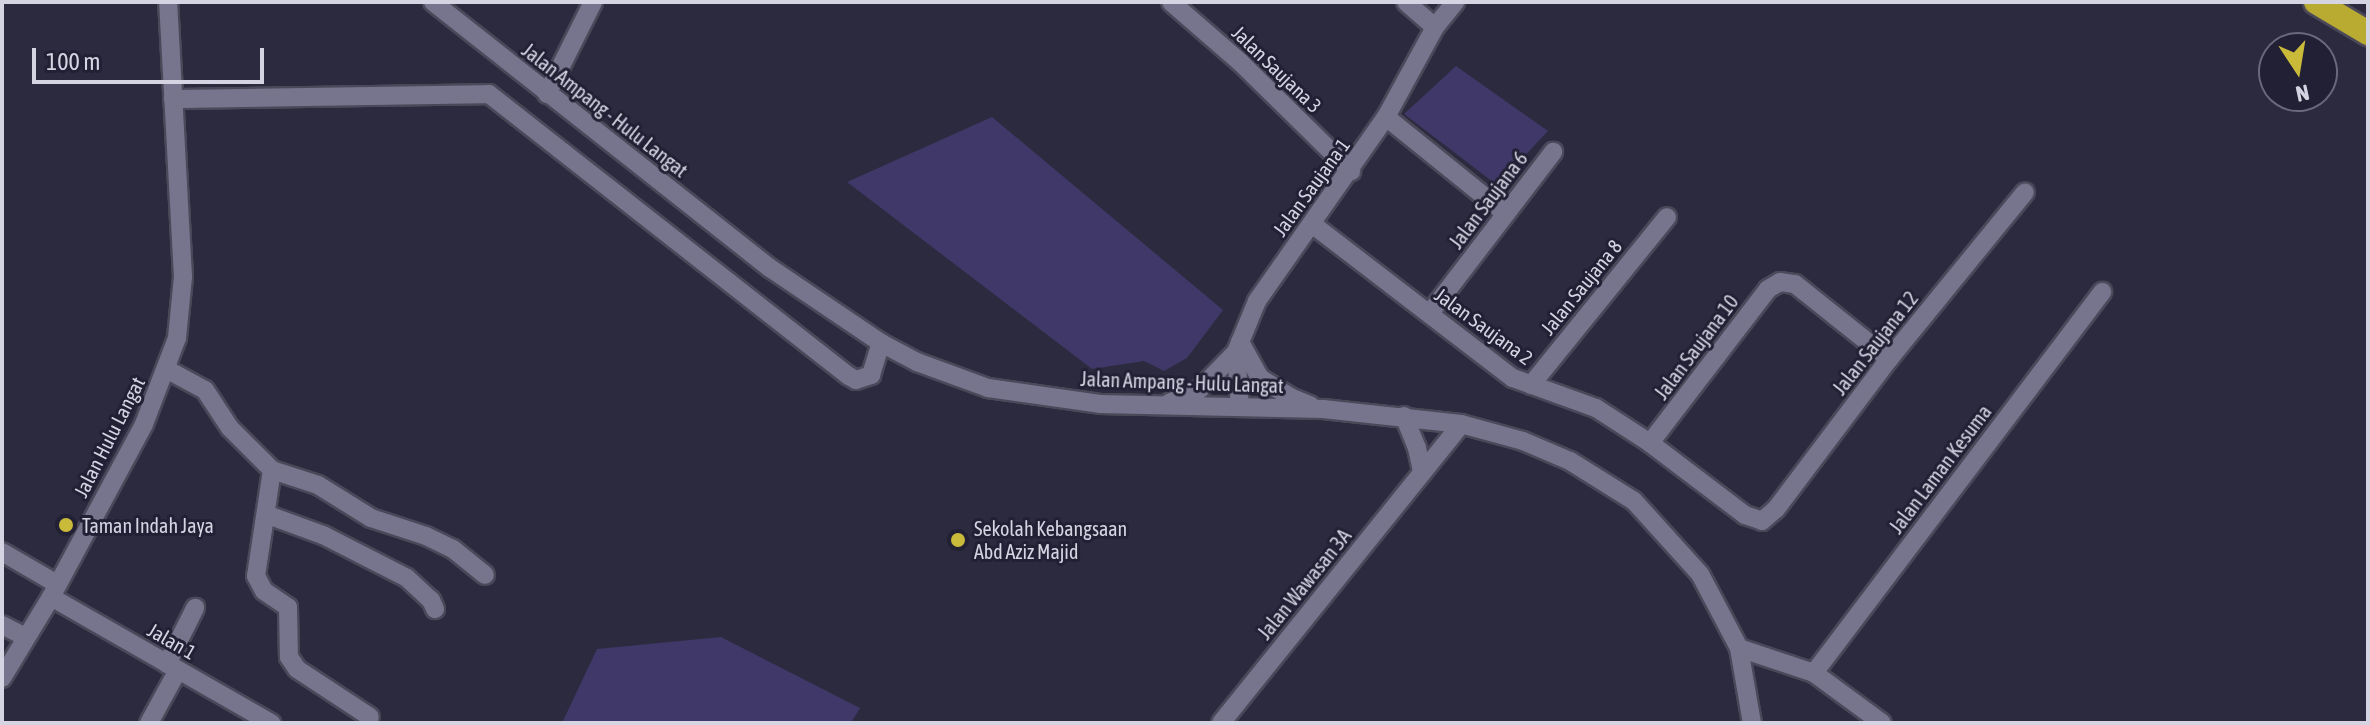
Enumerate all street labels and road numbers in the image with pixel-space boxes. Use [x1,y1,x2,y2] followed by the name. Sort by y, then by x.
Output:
[1227,20,1327,118] street label: Jalan Saujana 3
[517,38,693,182] street label: Jalan Ampang - Hulu Langat
[1267,133,1355,241] street label: Jalan Saujana 1
[1444,147,1532,253] street label: Jalan Saujana 6
[1535,235,1627,339] street label: Jalan Saujana 8
[1430,282,1538,370] street label: Jalan Saujana 2
[1827,287,1923,399] street label: Jalan Saujana 12
[1649,290,1743,404] street label: Jalan Saujana 10
[1080,366,1284,398] street label: Jalan Ampang - Hulu Langat
[68,373,150,501] street label: Jalan Hulu Langat
[1884,400,1996,538] street label: Jalan Laman Kesuma
[1252,524,1356,644] street label: Jalan Wawasan 3A
[143,618,201,664] street label: Jalan 1

